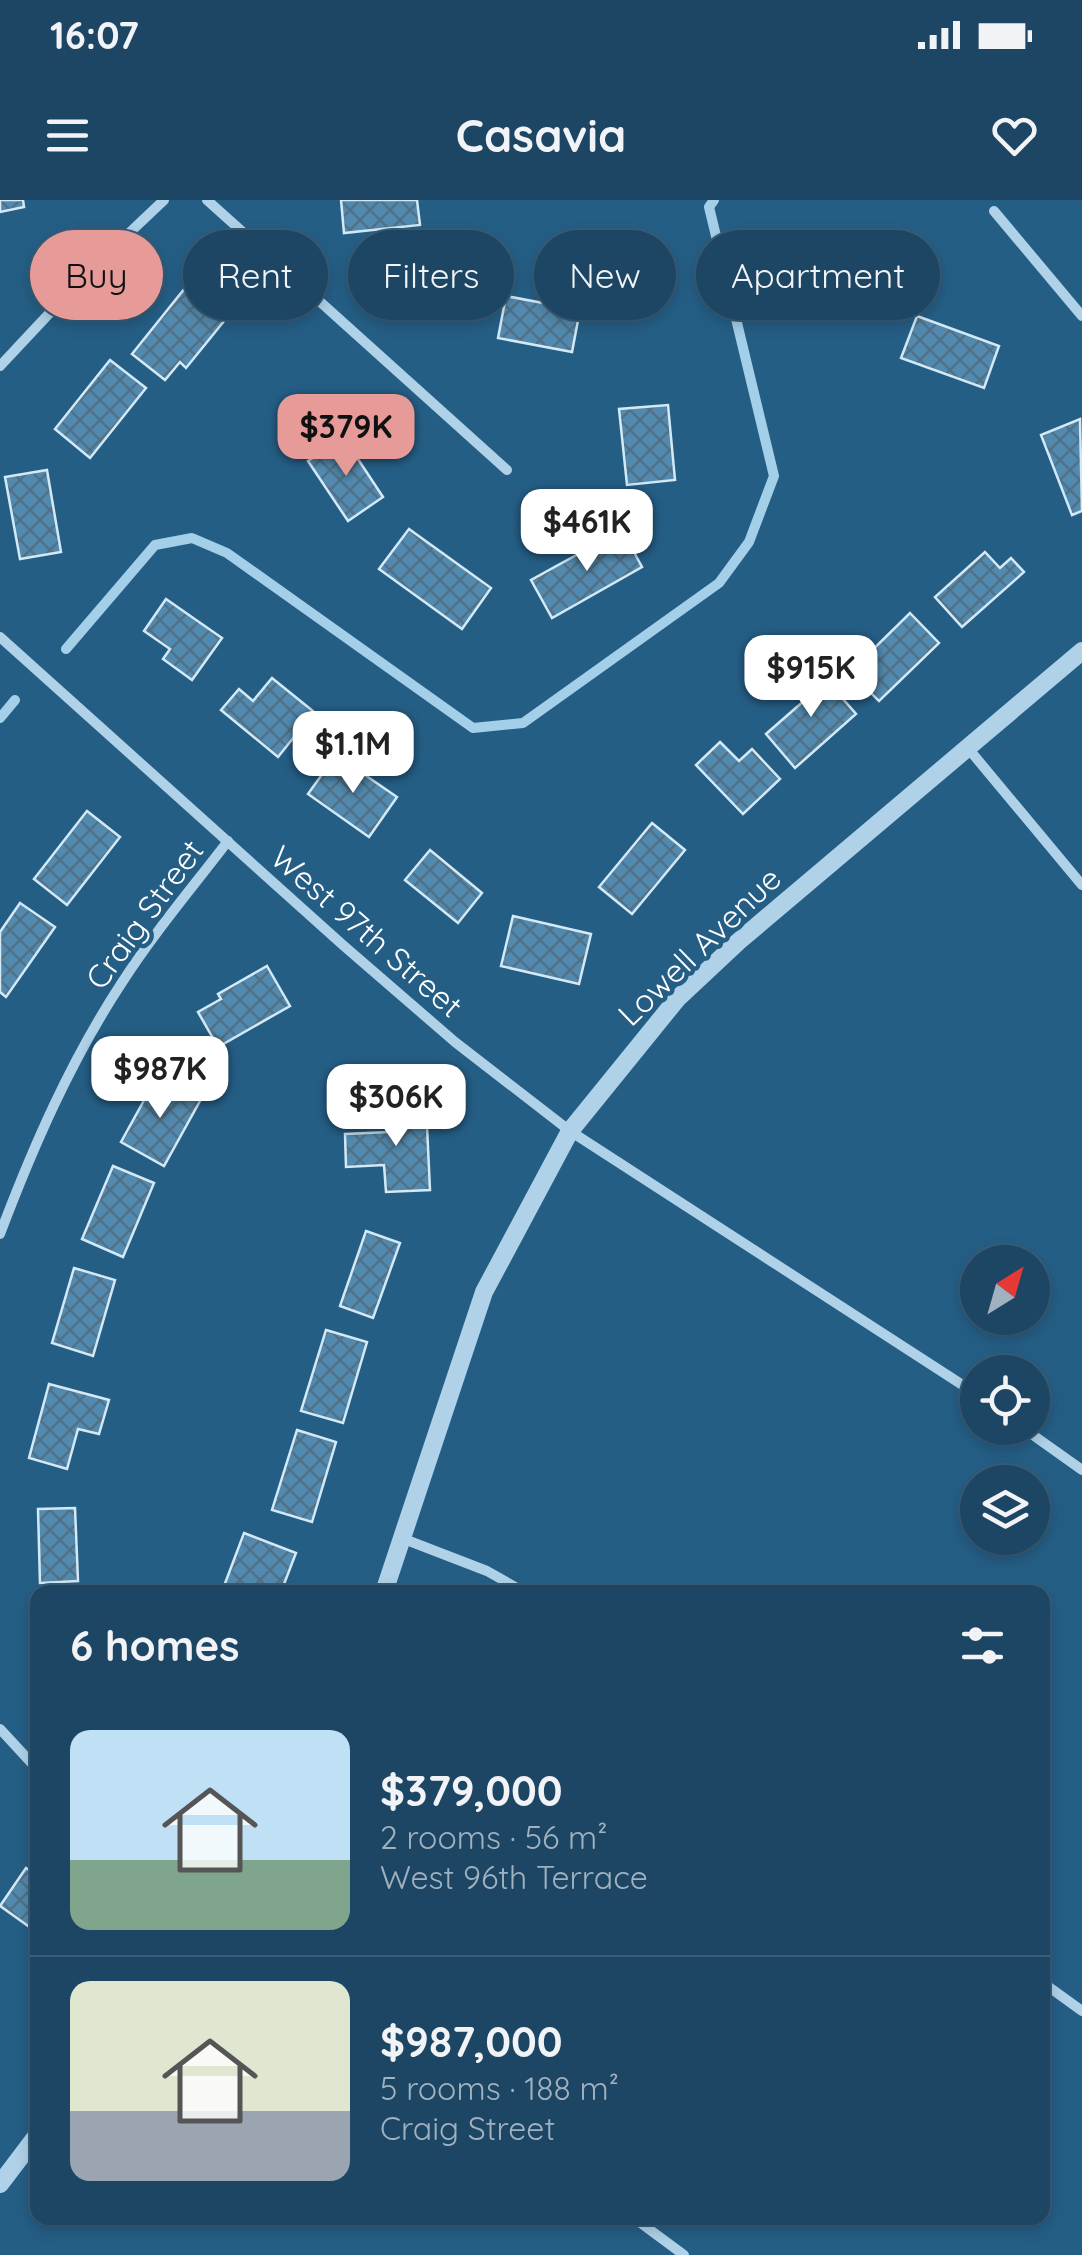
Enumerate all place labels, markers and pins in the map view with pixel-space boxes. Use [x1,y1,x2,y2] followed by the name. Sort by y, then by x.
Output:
[276,394,416,479] pin: $379K
[517,489,657,574] pin: $461K
[741,635,881,720] pin: $915K
[283,711,423,796] pin: $1.1M
[90,1036,230,1121] pin: $987K
[326,1064,466,1149] pin: $306K

